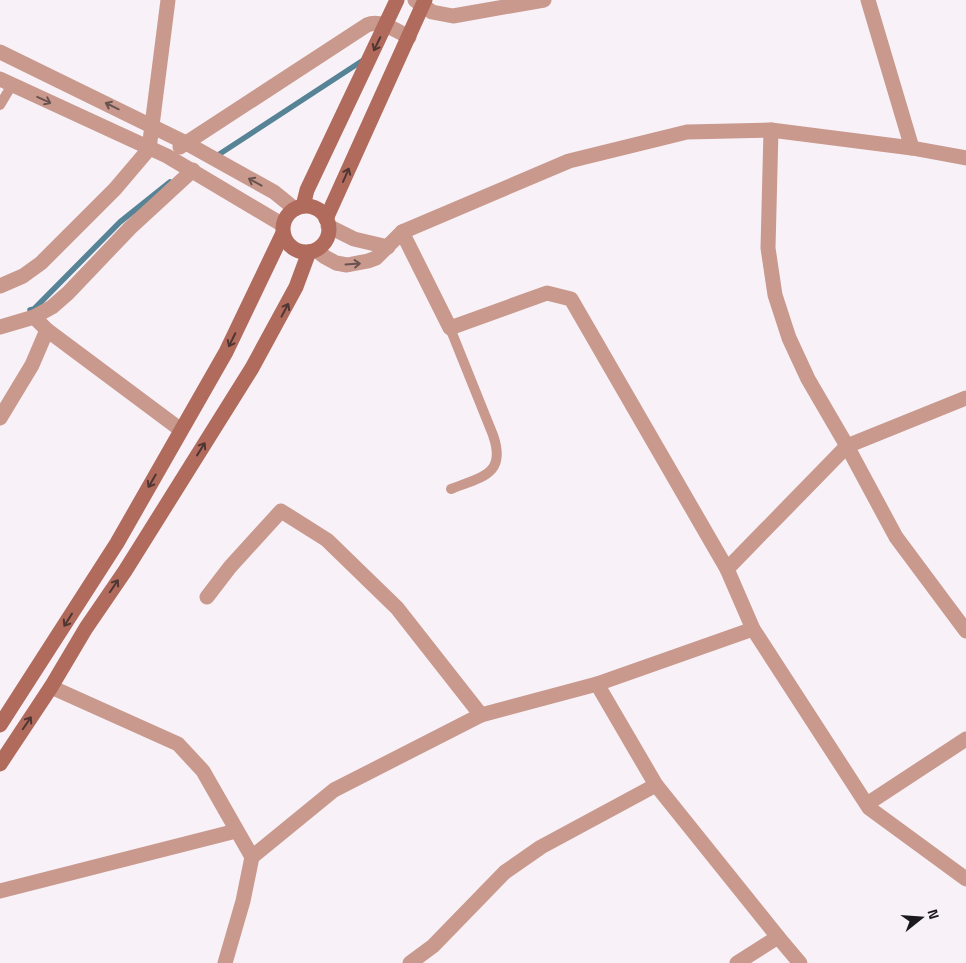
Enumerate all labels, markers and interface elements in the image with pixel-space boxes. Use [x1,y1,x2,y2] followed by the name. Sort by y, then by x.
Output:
[372,37,382,52] one-way arrow
[36,96,51,105] one-way arrow
[104,100,119,110] one-way arrow
[341,168,351,183] one-way arrow
[248,176,263,186] one-way arrow
[344,259,360,268] one-way arrow
[280,302,290,317] one-way arrow
[226,332,236,347] one-way arrow
[196,442,207,456] one-way arrow
[147,474,157,488] one-way arrow
[109,579,119,593] one-way arrow
[63,613,73,627] one-way arrow
[22,716,32,730] one-way arrow
[896,893,946,943] north arrow
[922,906,945,922] text: N

